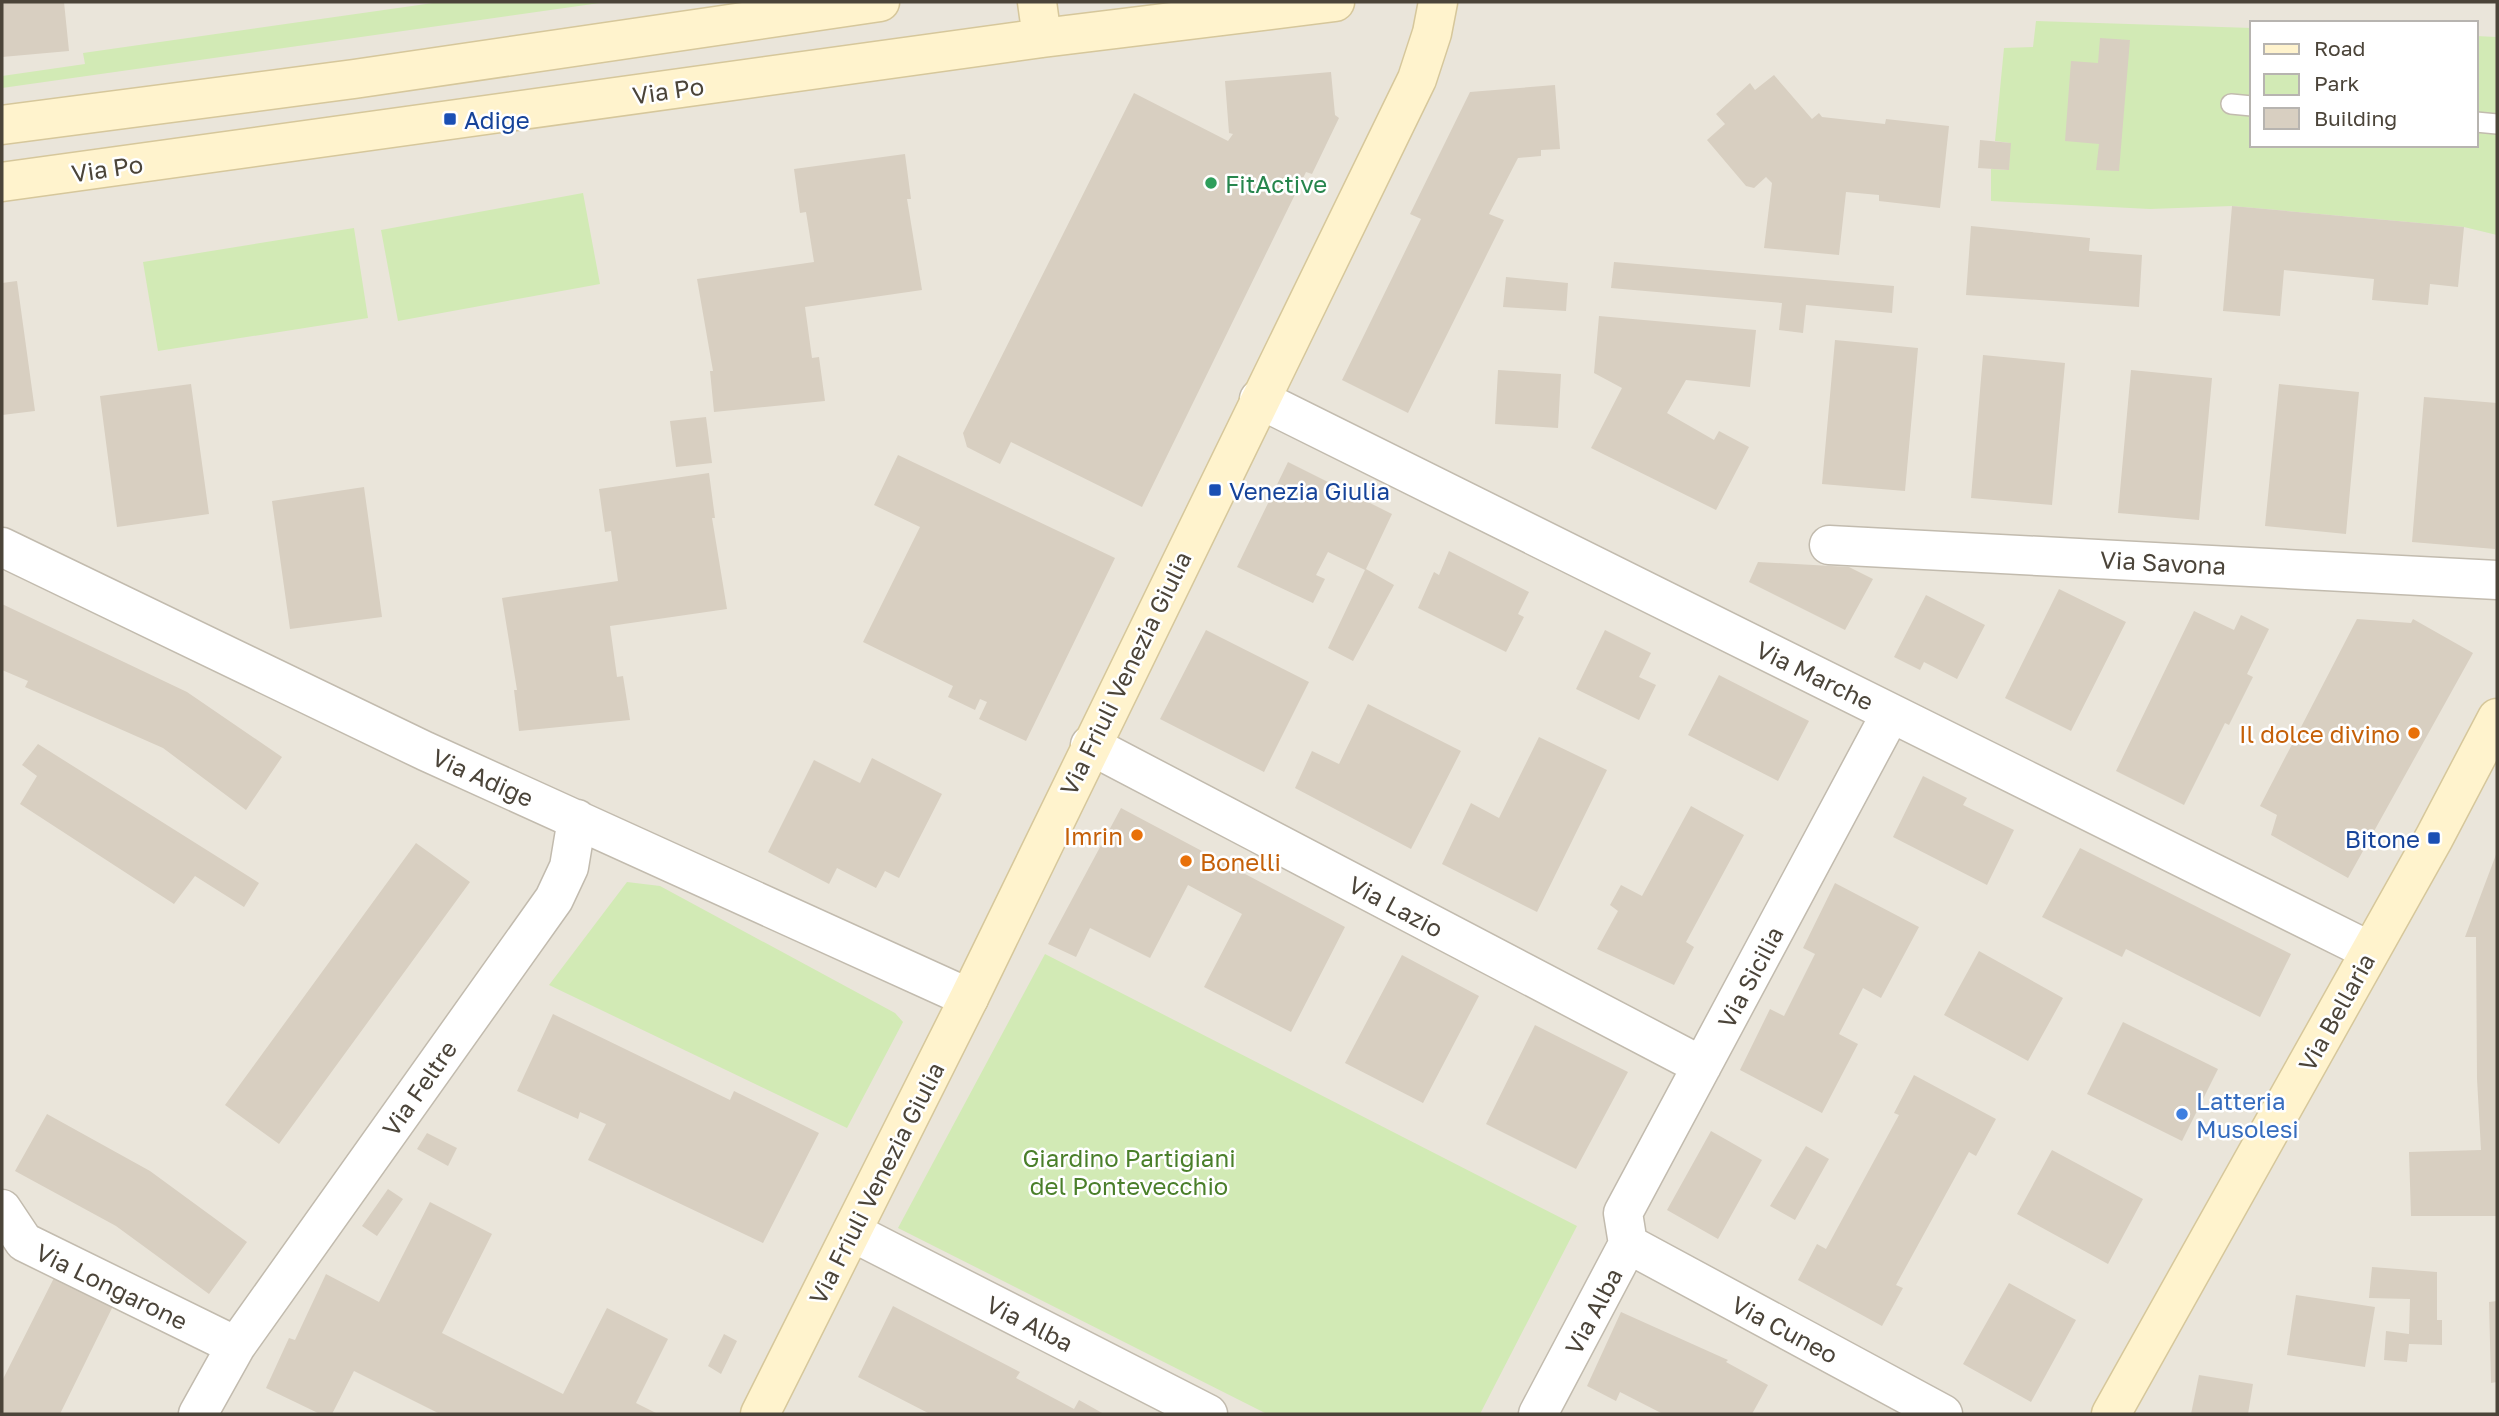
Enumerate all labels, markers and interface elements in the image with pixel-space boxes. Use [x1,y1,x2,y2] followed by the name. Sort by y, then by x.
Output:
[2250,21,2478,147] legend
[2314,35,2365,61] text: Road
[2314,70,2360,96] text: Park
[630,71,706,109] street label: Via Po
[464,105,530,134] place label: Adige
[2314,105,2397,131] text: Building
[442,111,458,127] marker: Adige
[69,149,145,187] street label: Via Po
[1225,169,1327,198] place label: FitActive
[1203,175,1219,191] marker: FitActive
[1229,476,1390,505] place label: Venezia Giulia
[1207,482,1223,498] marker: Venezia Giulia
[2099,544,2227,580] street label: Via Savona
[1053,546,1197,800] street label: Via Friuli Venezia Giulia
[1751,634,1879,716] street label: Via Marche
[2239,719,2400,748] place label: Il dolce divino
[2406,725,2422,741] marker: Il dolce divino
[428,742,538,812] street label: Via Adige
[1064,821,1123,850] place label: Imrin
[2345,824,2420,853] place label: Bitone
[1129,827,1145,843] marker: Imrin
[2426,830,2442,846] marker: Bitone
[1200,847,1281,876] place label: Bonelli
[1178,853,1194,869] marker: Bonelli
[1344,869,1448,943] street label: Via Lazio
[1711,921,1789,1033] street label: Via Sicilia
[2292,948,2380,1076] street label: Via Bellaria
[376,1035,462,1141] street label: Via Feltre
[802,1057,950,1309] street label: Via Friuli Venezia Giulia
[2196,1086,2299,1143] place label: Latteria Musolesi
[2174,1106,2190,1122] marker: Latteria Musolesi
[1022,1143,1236,1200] park label: Giardino Partigiani del Pontevecchio
[31,1237,193,1335] street label: Via Longarone
[1558,1263,1628,1359] street label: Via Alba
[982,1289,1078,1357] street label: Via Alba
[1727,1289,1843,1369] street label: Via Cuneo

